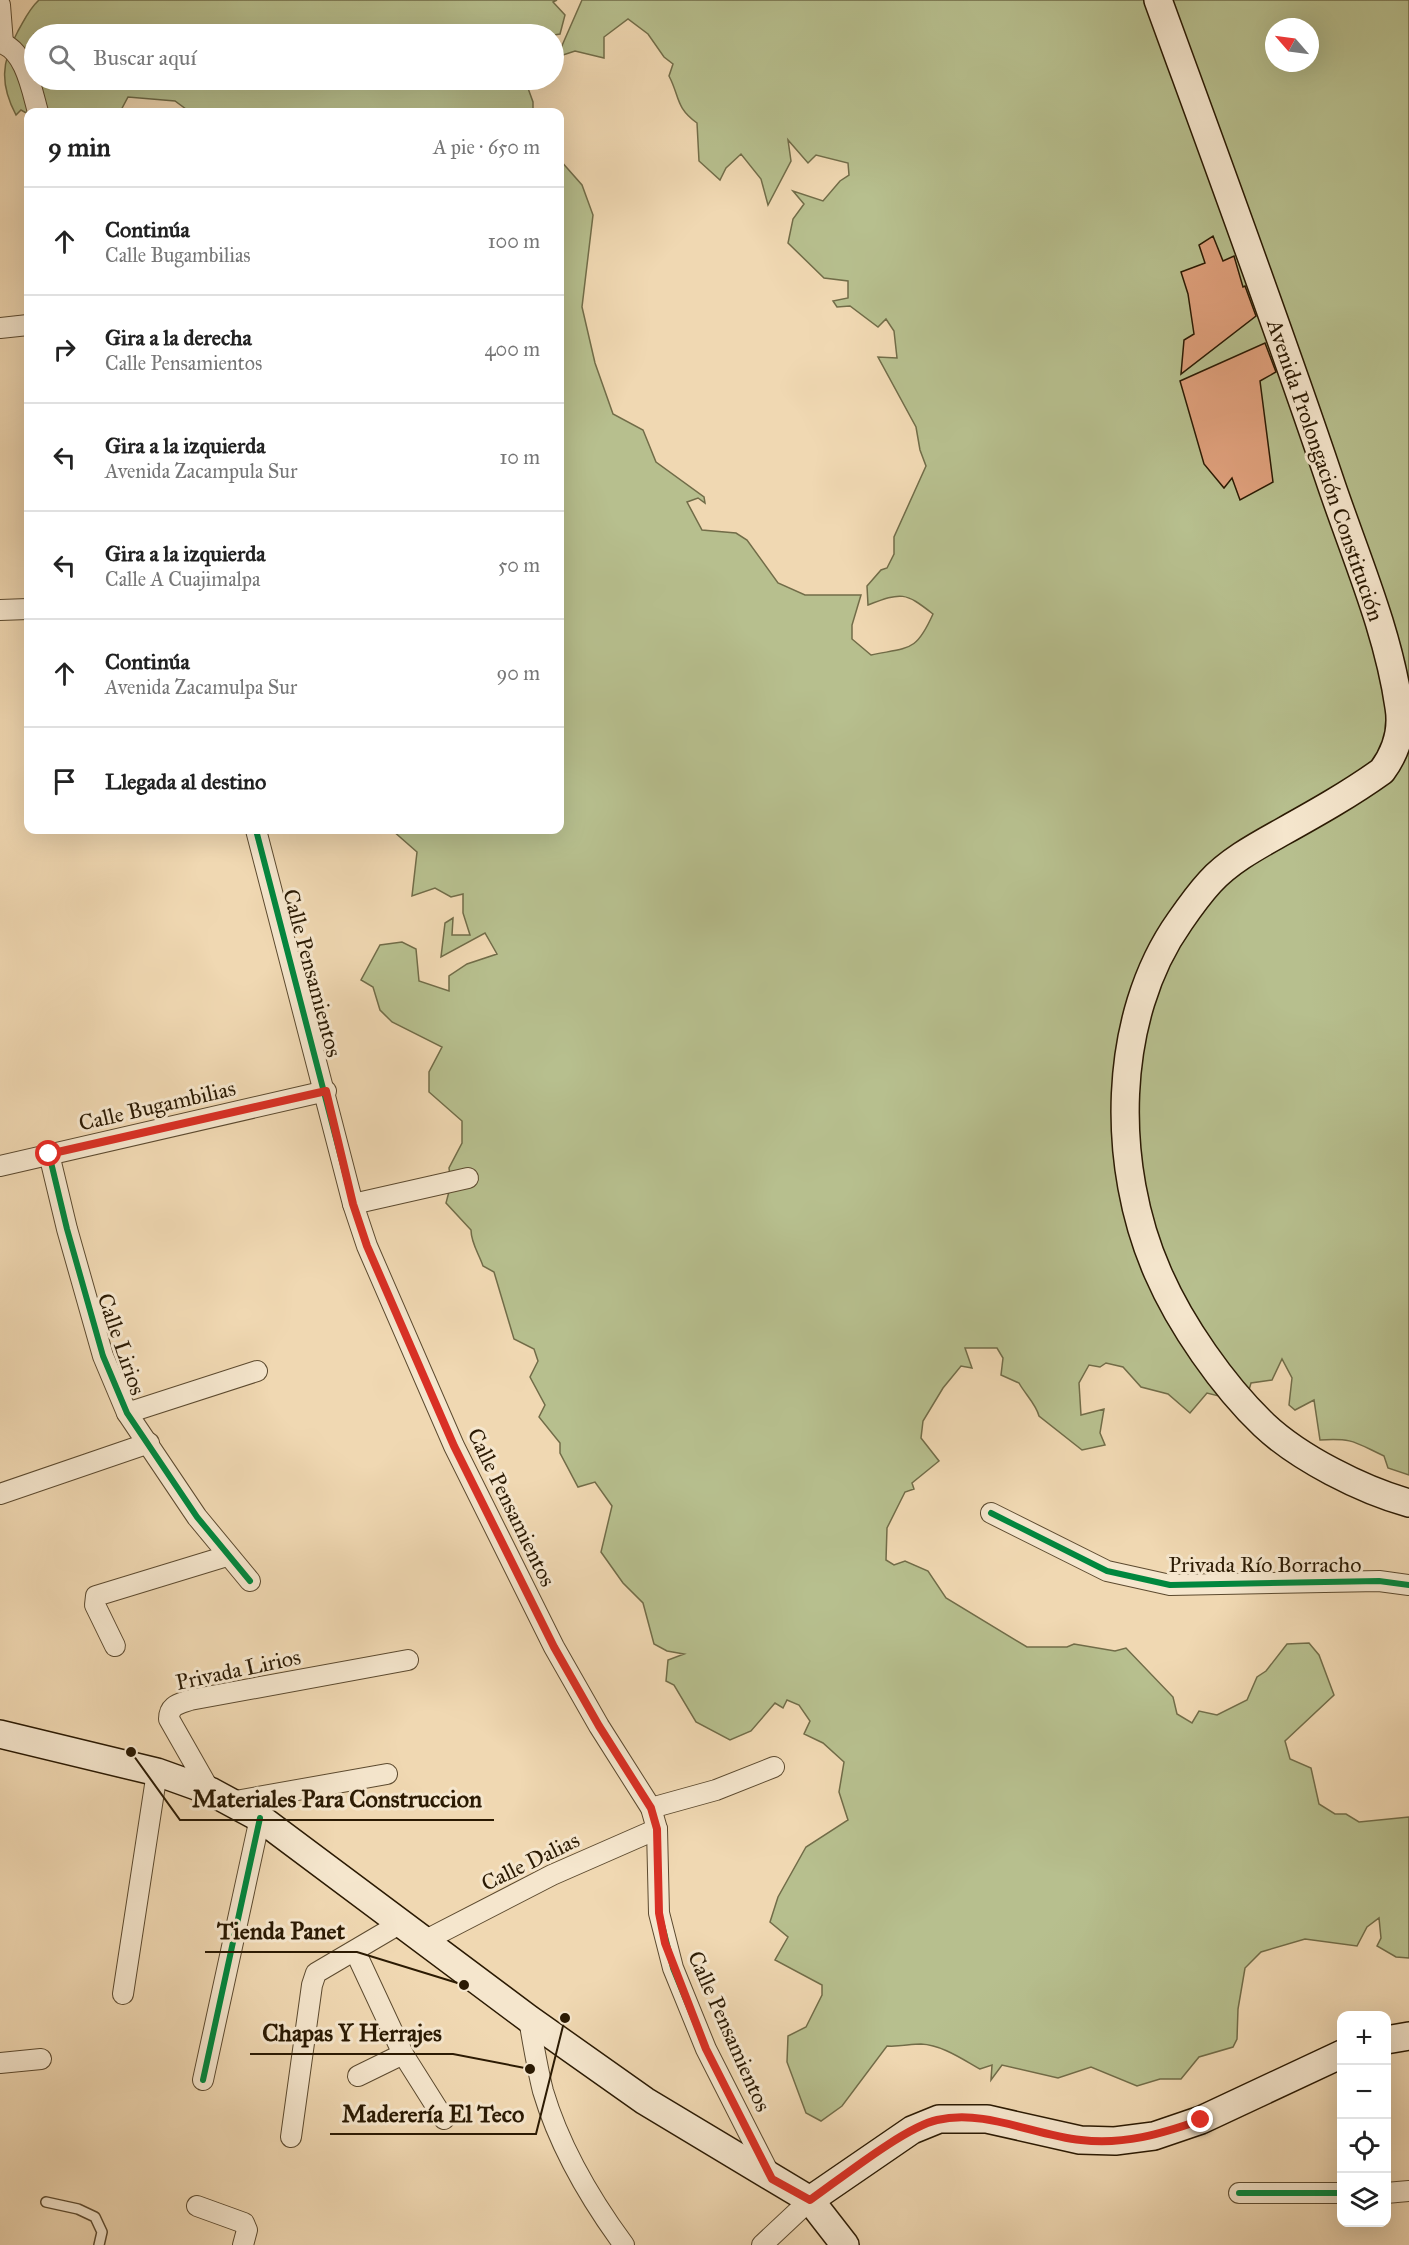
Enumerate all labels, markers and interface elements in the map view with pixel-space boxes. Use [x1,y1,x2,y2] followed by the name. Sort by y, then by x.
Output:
[1265,18,1319,72] north arrow
[24,24,564,90] search box
[45,41,78,74] icon: search
[93,44,196,71] text: Buscar aquí
[48,131,111,163] text: 9 min
[433,135,540,159] text: A pie · 650 m
[105,216,190,243] text: Continúa
[48,225,81,258] icon: ahead
[488,229,540,253] text: 100 m
[105,243,251,267] text: Calle Bugambilias
[1261,315,1390,625] street label: Avenida Prolongación Constitución
[105,324,252,351] text: Gira a la derecha
[48,333,81,366] icon: right
[484,337,540,361] text: 400 m
[105,351,262,375] text: Calle Pensamientos
[105,432,266,459] text: Gira a la izquierda
[48,441,81,474] icon: left
[499,445,540,469] text: 10 m
[105,459,298,483] text: Avenida Zacampula Sur
[105,540,266,567] text: Gira a la izquierda
[48,549,81,582] icon: left
[498,553,540,577] text: 50 m
[105,567,260,591] text: Calle A Cuajimalpa
[105,648,190,675] text: Continúa
[48,657,81,690] icon: ahead
[497,661,540,685] text: 90 m
[105,675,297,699] text: Avenida Zacamulpa Sur
[48,765,81,798] icon: arrive
[105,768,266,795] text: Llegada al destino
[277,886,348,1060] street label: Calle Pensamientos
[76,1074,238,1137] street label: Calle Bugambilias
[35,1140,61,1166] route start
[92,1290,152,1399] street label: Calle Lirios
[462,1424,562,1591] street label: Calle Pensamientos
[1169,1551,1362,1578] street label: Privada Río Borracho
[173,1643,303,1696] street label: Privada Lirios
[180,1778,494,1820] callout: Materiales Para Construccion
[192,1784,482,1814] text: Materiales Para Construccion
[477,1826,584,1897] street label: Calle Dalias
[205,1910,357,1952] callout: Tienda Panet
[216,1916,346,1946] text: Tienda Panet
[682,1947,777,2116] street label: Calle Pensamientos
[1337,2011,1391,2227] map controls
[1337,2011,1391,2065] button: +
[250,2012,453,2054] callout: Chapas Y Herrajes
[262,2018,442,2048] text: Chapas Y Herrajes
[1337,2065,1391,2119] button: −
[330,2092,536,2134] callout: Maderería El Teco
[342,2099,524,2129] text: Maderería El Teco
[1187,2106,1213,2132] route end
[1337,2119,1391,2173] button: locate
[1337,2173,1391,2227] button: layers

